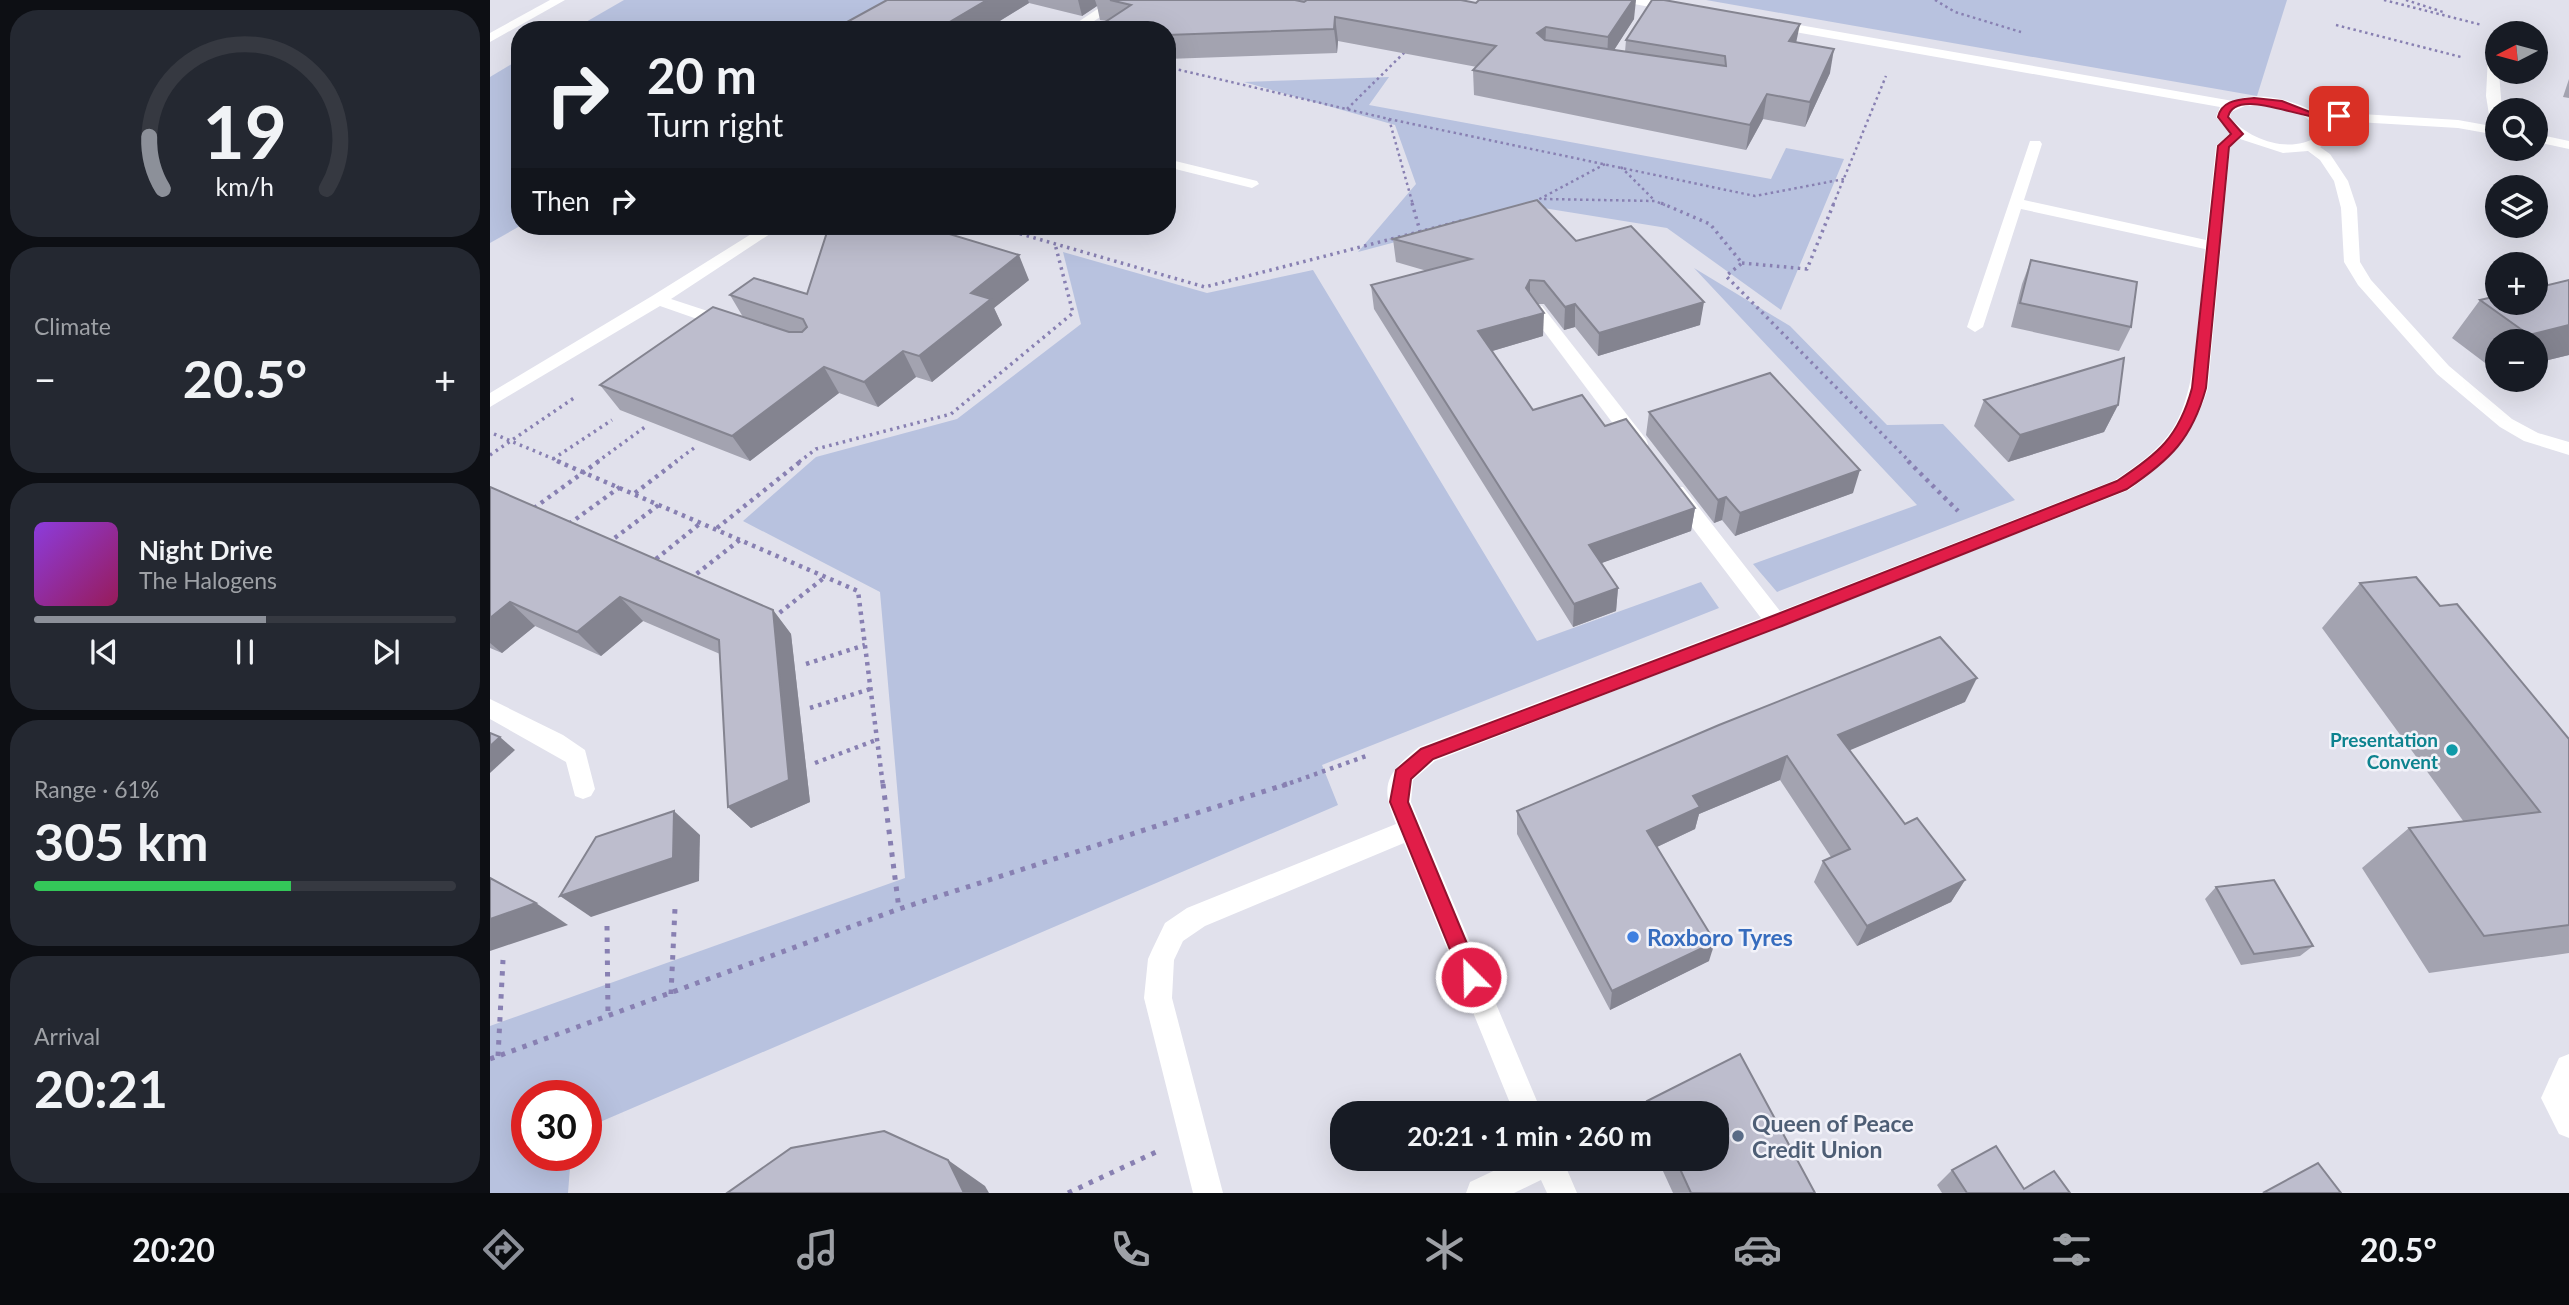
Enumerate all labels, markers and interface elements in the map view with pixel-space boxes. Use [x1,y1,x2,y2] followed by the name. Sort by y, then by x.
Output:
[2485,21,2548,84] north arrow
[2485,21,2548,392] map controls
[647,46,757,104] text: 20 m
[532,49,623,140] icon: right
[2309,86,2369,146] pin
[203,88,287,176] text: 19
[2320,97,2358,135] icon: arrive
[2485,98,2548,161] button: search
[647,105,783,144] text: Turn right
[216,171,274,201] text: km/h
[2485,175,2548,238] button: layers
[604,182,642,220] icon: right
[532,185,590,217] text: Then
[2485,252,2548,315] button: +
[34,312,111,340] text: Climate
[2485,329,2548,392] button: −
[183,347,307,409] text: 20.5°
[34,356,56,402] text: −
[434,356,456,402] text: +
[139,534,273,566] text: Night Drive
[139,566,277,594] text: The Halogens
[85,633,123,671] icon: previous
[226,633,264,671] icon: pause
[367,633,405,671] icon: next
[2330,728,2438,773] place label: Presentation Convent
[2444,742,2460,758] marker: Presentation Convent
[34,775,159,803] text: Range · 61%
[34,810,208,872] text: 305 km
[1647,923,1793,951] place label: Roxboro Tyres
[1625,929,1641,945] marker: Roxboro Tyres
[1434,940,1508,1014] position arrow
[34,1022,100,1050] text: Arrival
[34,1057,168,1119] text: 20:21
[511,1080,602,1171] speed limit sign: 30
[1752,1109,1914,1163] place label: Queen of Peace Credit Union
[1407,1120,1652,1152] text: 20:21 · 1 min · 260 m
[1730,1128,1746,1144] marker: Queen of Peace Credit Union
[479,1225,528,1274] icon: directions
[793,1225,842,1274] icon: music
[1106,1225,1155,1274] icon: phone
[1420,1225,1469,1274] icon: climate
[1733,1225,1782,1274] icon: car
[2047,1225,2096,1274] icon: filters
[132,1230,215,1269] text: 20:20
[2360,1230,2437,1269] text: 20.5°

